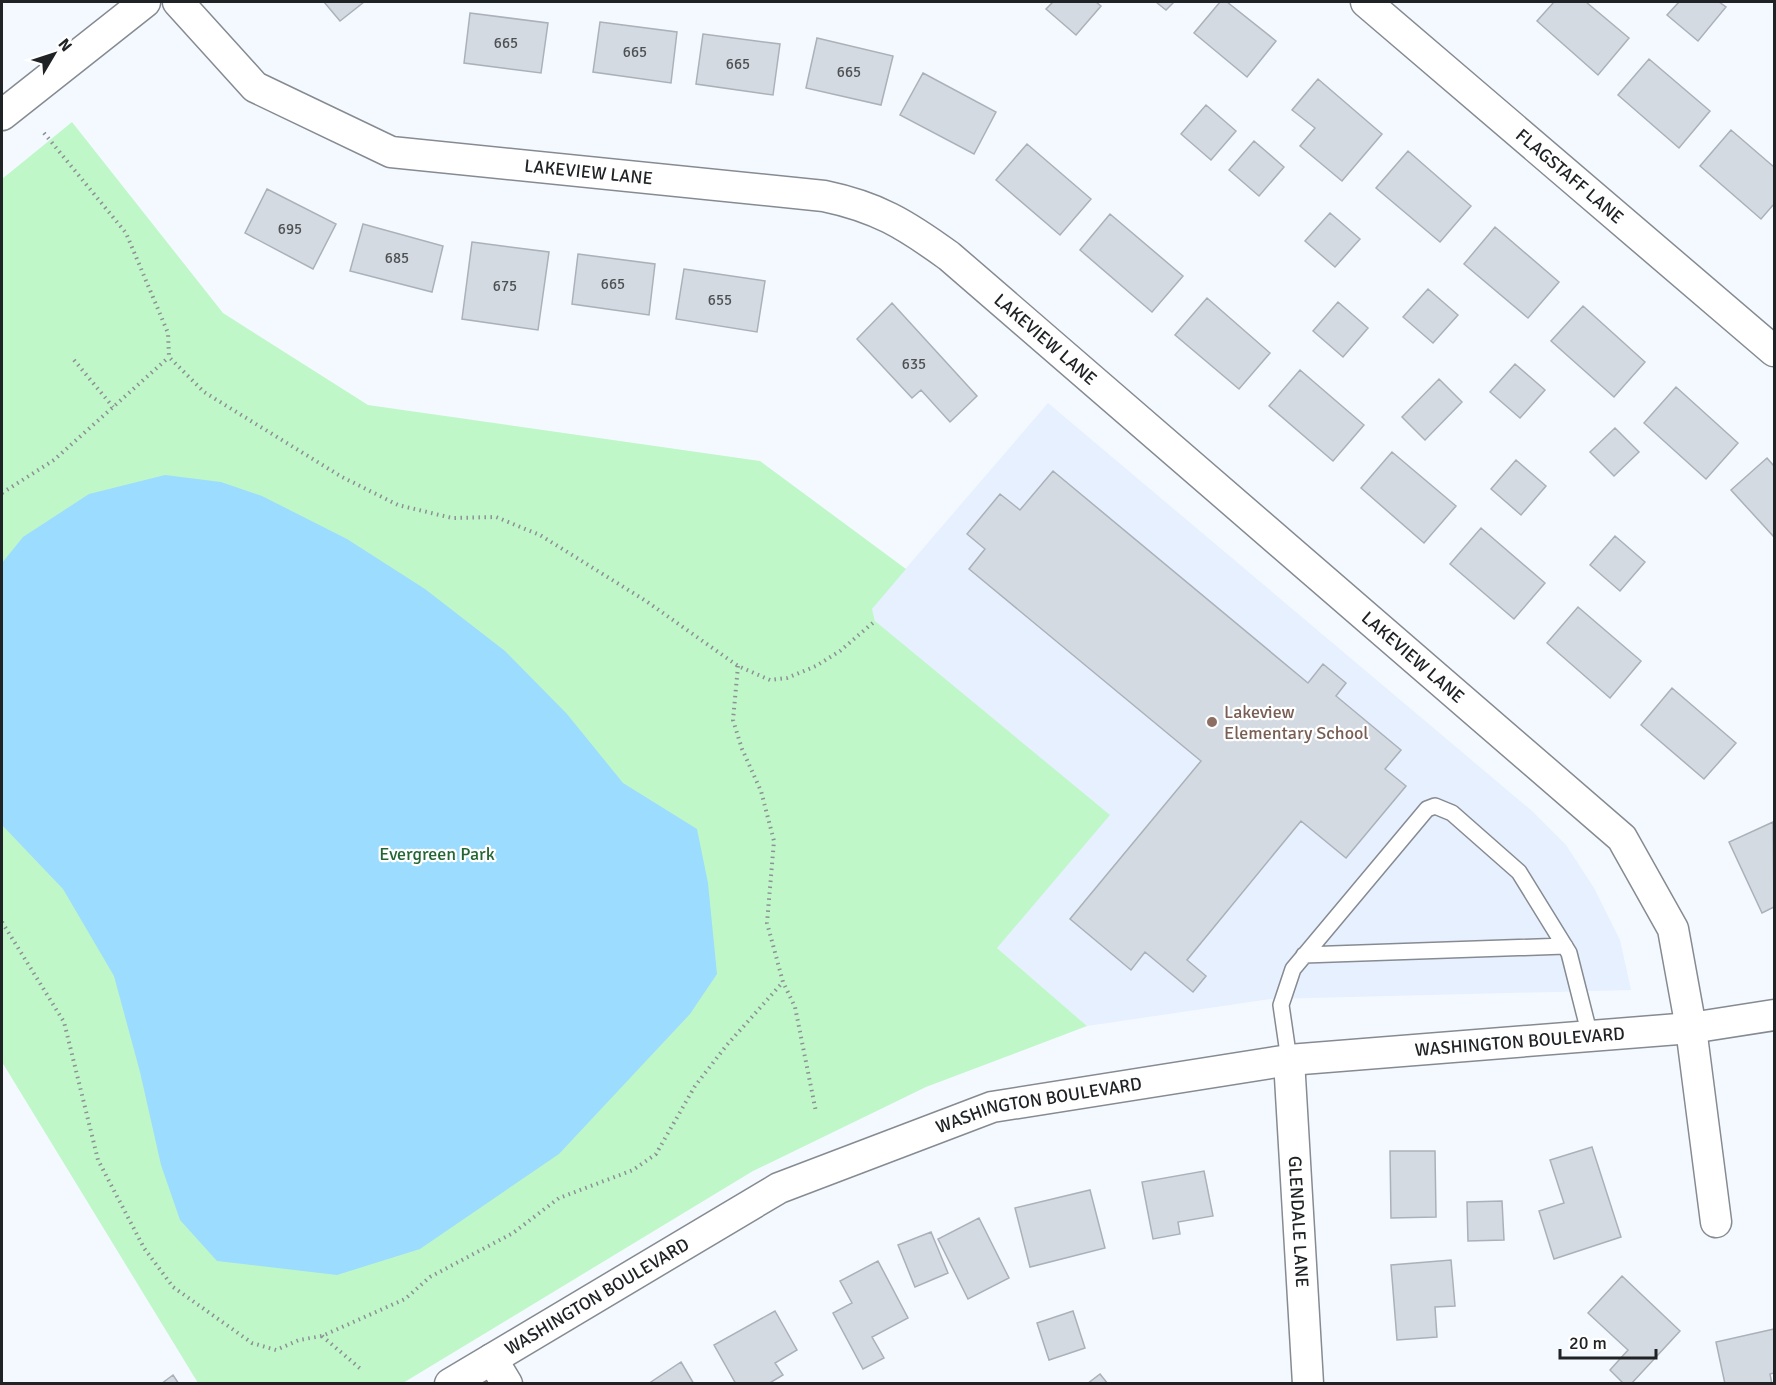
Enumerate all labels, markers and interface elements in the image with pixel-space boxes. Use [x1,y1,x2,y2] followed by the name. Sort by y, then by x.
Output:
[24,24,84,84] north arrow
[494,34,518,52] house number: 665
[54,35,76,56] text: N
[623,43,647,61] house number: 665
[726,55,750,73] house number: 665
[837,63,861,81] house number: 665
[1511,124,1628,228] street label: FLAGSTAFF LANE
[523,155,654,190] street label: LAKEVIEW LANE
[278,220,302,238] house number: 695
[385,249,409,267] house number: 685
[601,275,625,293] house number: 665
[493,277,517,295] house number: 675
[989,289,1101,390] street label: LAKEVIEW LANE
[708,291,732,309] house number: 655
[902,355,926,373] house number: 635
[1357,607,1469,708] street label: LAKEVIEW LANE
[1224,701,1369,744] place label: Lakeview Elementary School
[1205,715,1219,729] marker: Lakeview Elementary School
[379,843,495,865] park label: Evergreen Park
[1414,1022,1626,1061] street label: WASHINGTON BOULEVARD
[933,1072,1143,1138] street label: WASHINGTON BOULEVARD
[1284,1155,1313,1288] street label: GLENDALE LANE
[501,1233,693,1360] street label: WASHINGTON BOULEVARD
[1560,1322,1656,1360] scale bar
[1569,1332,1607,1354] text: 20 m

